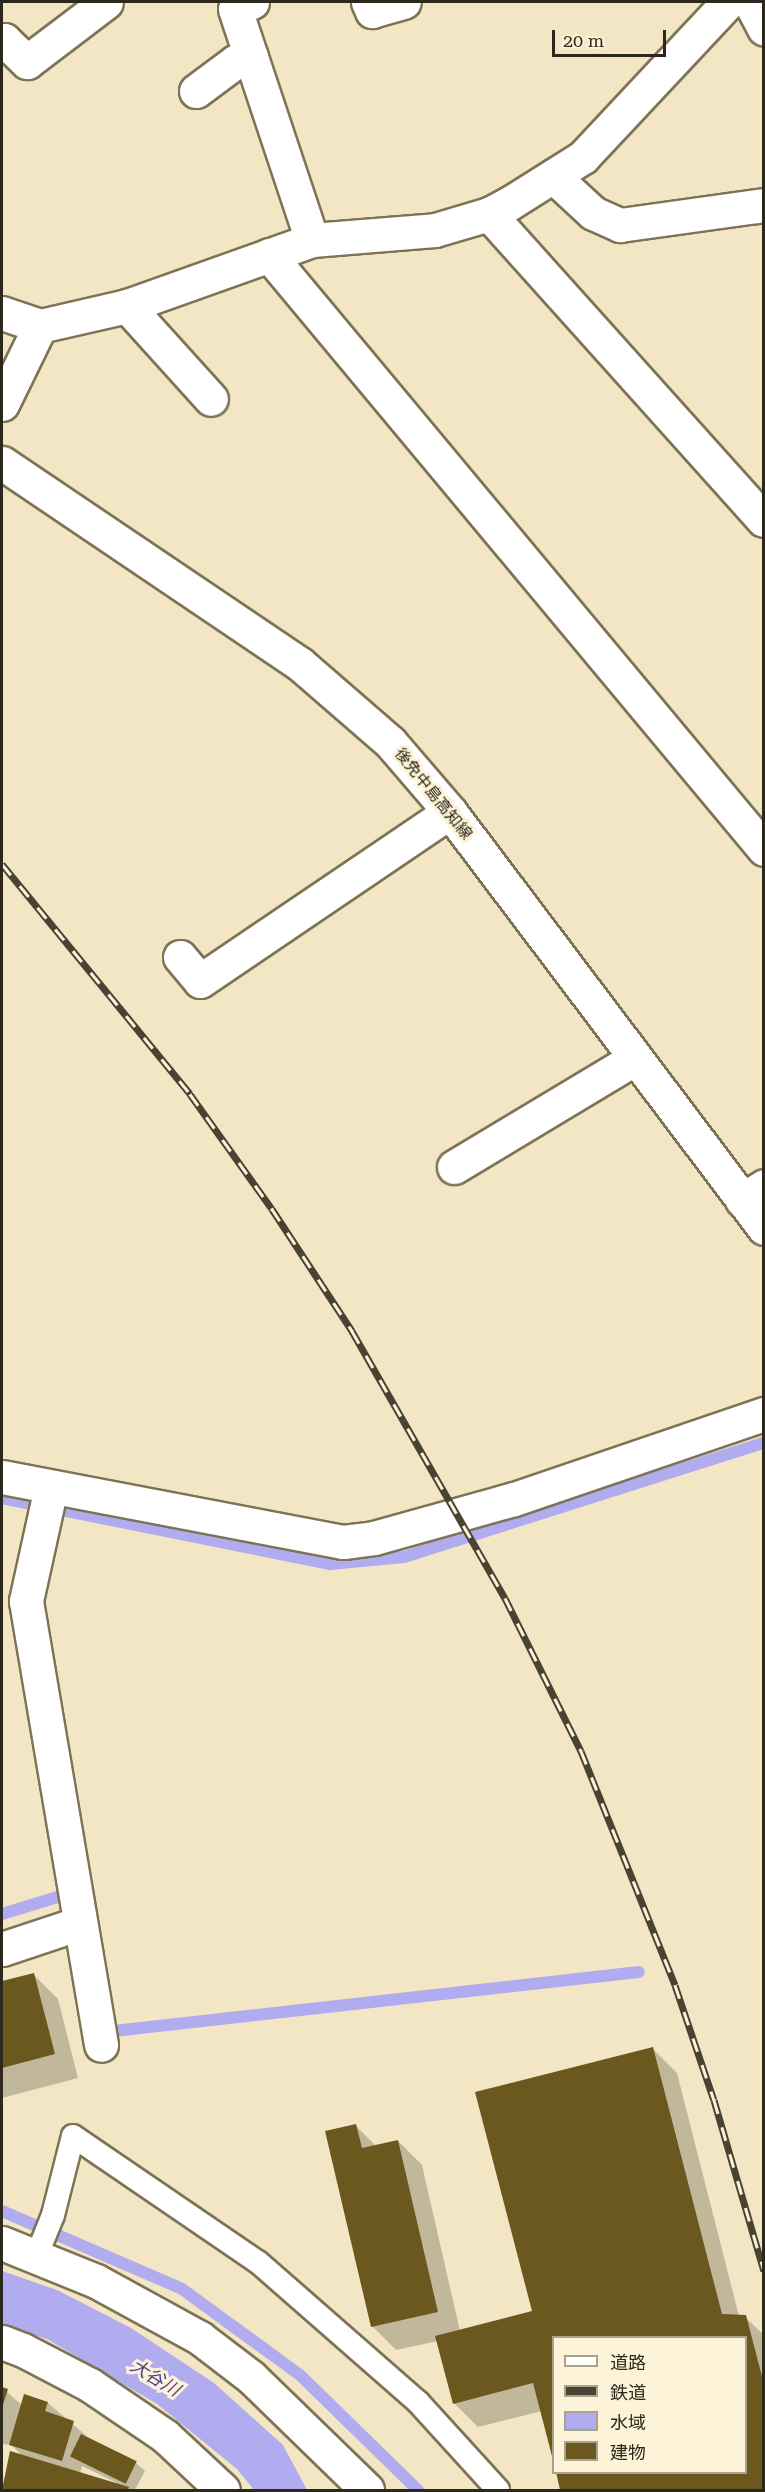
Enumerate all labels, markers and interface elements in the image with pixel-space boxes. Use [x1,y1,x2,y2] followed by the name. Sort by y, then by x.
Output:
[555,18,669,56] scale bar
[563,30,604,51] text: 20 m
[390,744,476,844] street label: 後免中島高知線
[552,2336,747,2474] legend
[610,2352,646,2373] text: 道路
[126,2355,184,2401] water label: 大谷川
[610,2382,646,2403] text: 鉄道
[610,2412,646,2433] text: 水域
[610,2442,646,2463] text: 建物

